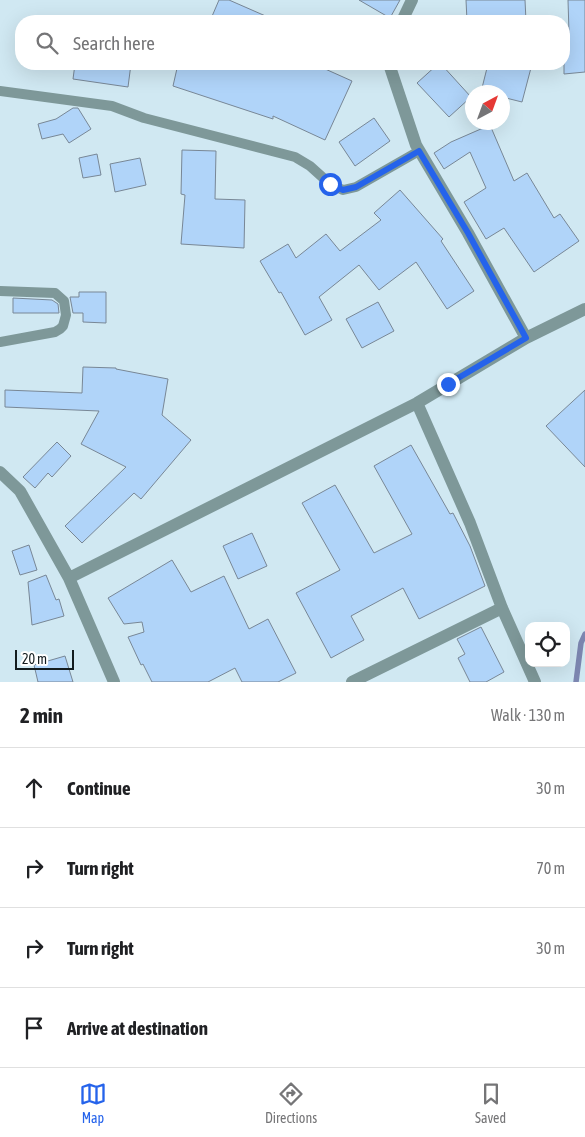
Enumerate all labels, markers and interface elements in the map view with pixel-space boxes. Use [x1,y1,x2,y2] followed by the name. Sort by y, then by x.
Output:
[15,15,570,70] search box
[33,29,61,57] icon: search
[73,32,155,54] text: Search here
[465,85,510,130] north arrow
[319,173,342,196] route start
[437,373,460,396] route end
[525,622,570,667] map controls
[525,622,570,667] button: locate
[15,647,74,670] scale bar
[22,651,47,667] text: 20 m
[20,703,63,727] text: 2 min
[491,706,565,724] text: Walk · 130 m
[20,774,48,802] icon: ahead
[67,777,131,799] text: Continue
[536,779,565,797] text: 30 m
[20,854,48,882] icon: right
[67,857,134,879] text: Turn right
[536,859,565,877] text: 70 m
[20,934,48,962] icon: right
[67,937,134,959] text: Turn right
[536,939,565,957] text: 30 m
[20,1014,48,1042] icon: arrive
[67,1017,208,1039] text: Arrive at destination
[79,1080,107,1126] tab: Map
[265,1080,317,1126] tab: Directions
[475,1080,506,1126] tab: Saved

